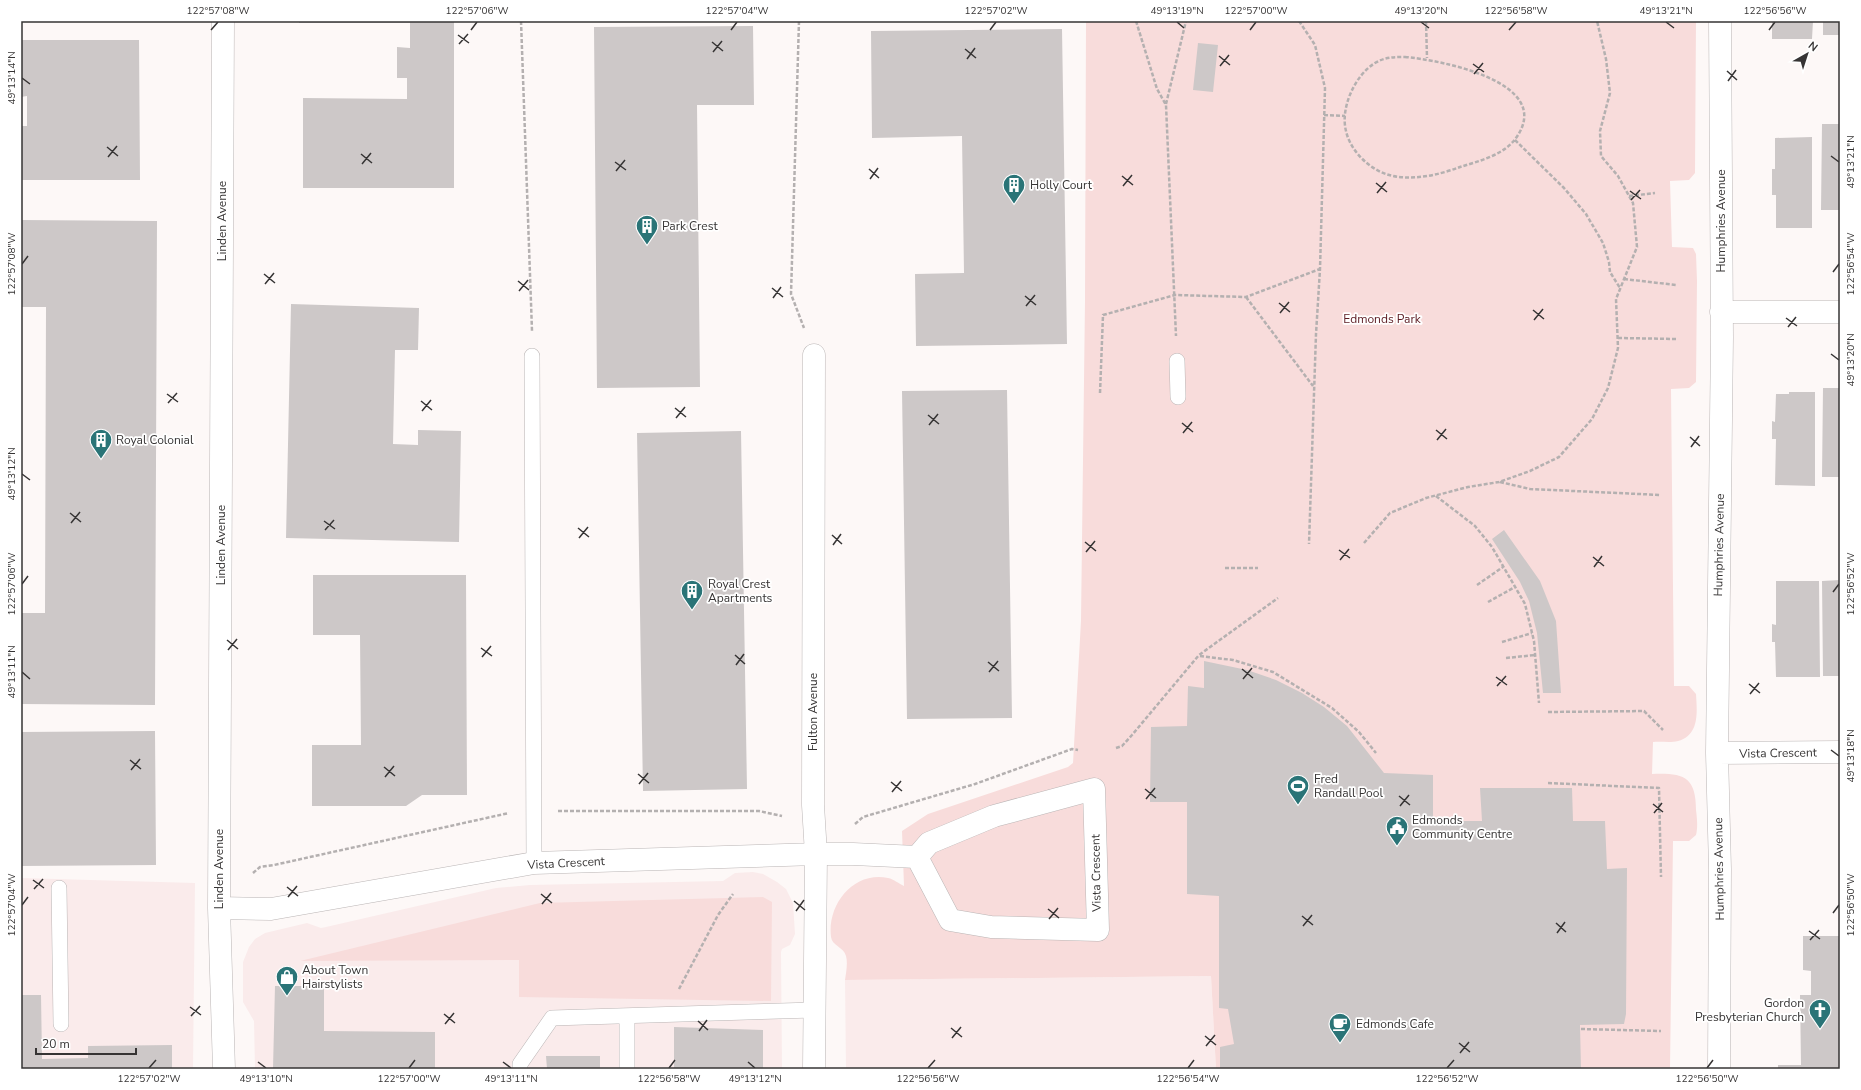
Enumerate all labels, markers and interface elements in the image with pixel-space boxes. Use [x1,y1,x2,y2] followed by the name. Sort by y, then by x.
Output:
[187,4,249,18] text: 122°57'08"W
[446,4,508,18] text: 122°57'06"W
[706,4,768,18] text: 122°57'04"W
[965,4,1027,18] text: 122°57'02"W
[1150,4,1204,18] text: 49°13'19"N
[1225,4,1287,18] text: 122°57'00"W
[1394,4,1448,18] text: 49°13'20"N
[1485,4,1547,18] text: 122°56'58"W
[1639,4,1693,18] text: 49°13'21"N
[1744,4,1806,18] text: 122°56'56"W
[1787,34,1827,74] north arrow
[1805,38,1821,55] text: N
[5,51,19,105] text: 49°13'14"N
[1844,135,1858,189] text: 49°13'21"N
[1713,169,1729,273] street label: Humphries Avenue
[1001,172,1027,205] building icon: Holly Court
[1030,177,1093,193] place label: Holly Court
[214,181,230,261] street label: Linden Avenue
[634,213,660,246] building icon: Park Crest
[662,218,718,234] place label: Park Crest
[5,233,19,295] text: 122°57'08"W
[1844,233,1858,295] text: 122°56'54"W
[1343,311,1422,327] park label: Edmonds Park
[1844,333,1858,387] text: 49°13'20"N
[88,427,114,460] building icon: Royal Colonial
[116,432,194,448] place label: Royal Colonial
[5,447,19,501] text: 49°13'12"N
[1710,493,1728,597] street label: Humphries Avenue
[213,505,229,585] street label: Linden Avenue
[5,553,19,615] text: 122°57'06"W
[1844,553,1858,615] text: 122°56'52"W
[708,576,773,606] place label: Royal Crest Apartments
[679,578,705,611] building icon: Royal Crest Apartments
[5,645,19,699] text: 49°13'11"N
[805,673,821,751] street label: Fulton Avenue
[1844,729,1858,783] text: 49°13'18"N
[1738,744,1818,762] street label: Vista Crescent
[1314,771,1383,801] place label: Fred Randall Pool
[1285,773,1311,806] sports icon: Fred Randall Pool
[1412,812,1512,842] place label: Edmonds Community Centre
[1384,814,1410,847] public building icon: Edmonds Community Centre
[1710,817,1728,921] street label: Humphries Avenue
[211,829,227,909] street label: Linden Avenue
[1087,833,1105,913] street label: Vista Crescent
[526,853,606,873] street label: Vista Crescent
[5,874,19,936] text: 122°57'04"W
[1844,874,1858,936] text: 122°56'50"W
[302,962,368,992] place label: About Town Hairstylists
[274,964,300,997] shop icon: About Town Hairstylists
[1695,995,1804,1025] place label: Gordon Presbyterian Church
[1807,997,1833,1030] church icon: Gordon Presbyterian Church
[1327,1011,1353,1044] cafe icon: Edmonds Cafe
[1356,1016,1434,1032] place label: Edmonds Cafe
[36,1030,136,1056] scale bar
[42,1036,70,1052] text: 20 m
[118,1072,180,1086] text: 122°57'02"W
[239,1072,293,1086] text: 49°13'10"N
[378,1072,440,1086] text: 122°57'00"W
[484,1072,538,1086] text: 49°13'11"N
[638,1072,700,1086] text: 122°56'58"W
[728,1072,782,1086] text: 49°13'12"N
[897,1072,959,1086] text: 122°56'56"W
[1157,1072,1219,1086] text: 122°56'54"W
[1416,1072,1478,1086] text: 122°56'52"W
[1676,1072,1738,1086] text: 122°56'50"W

